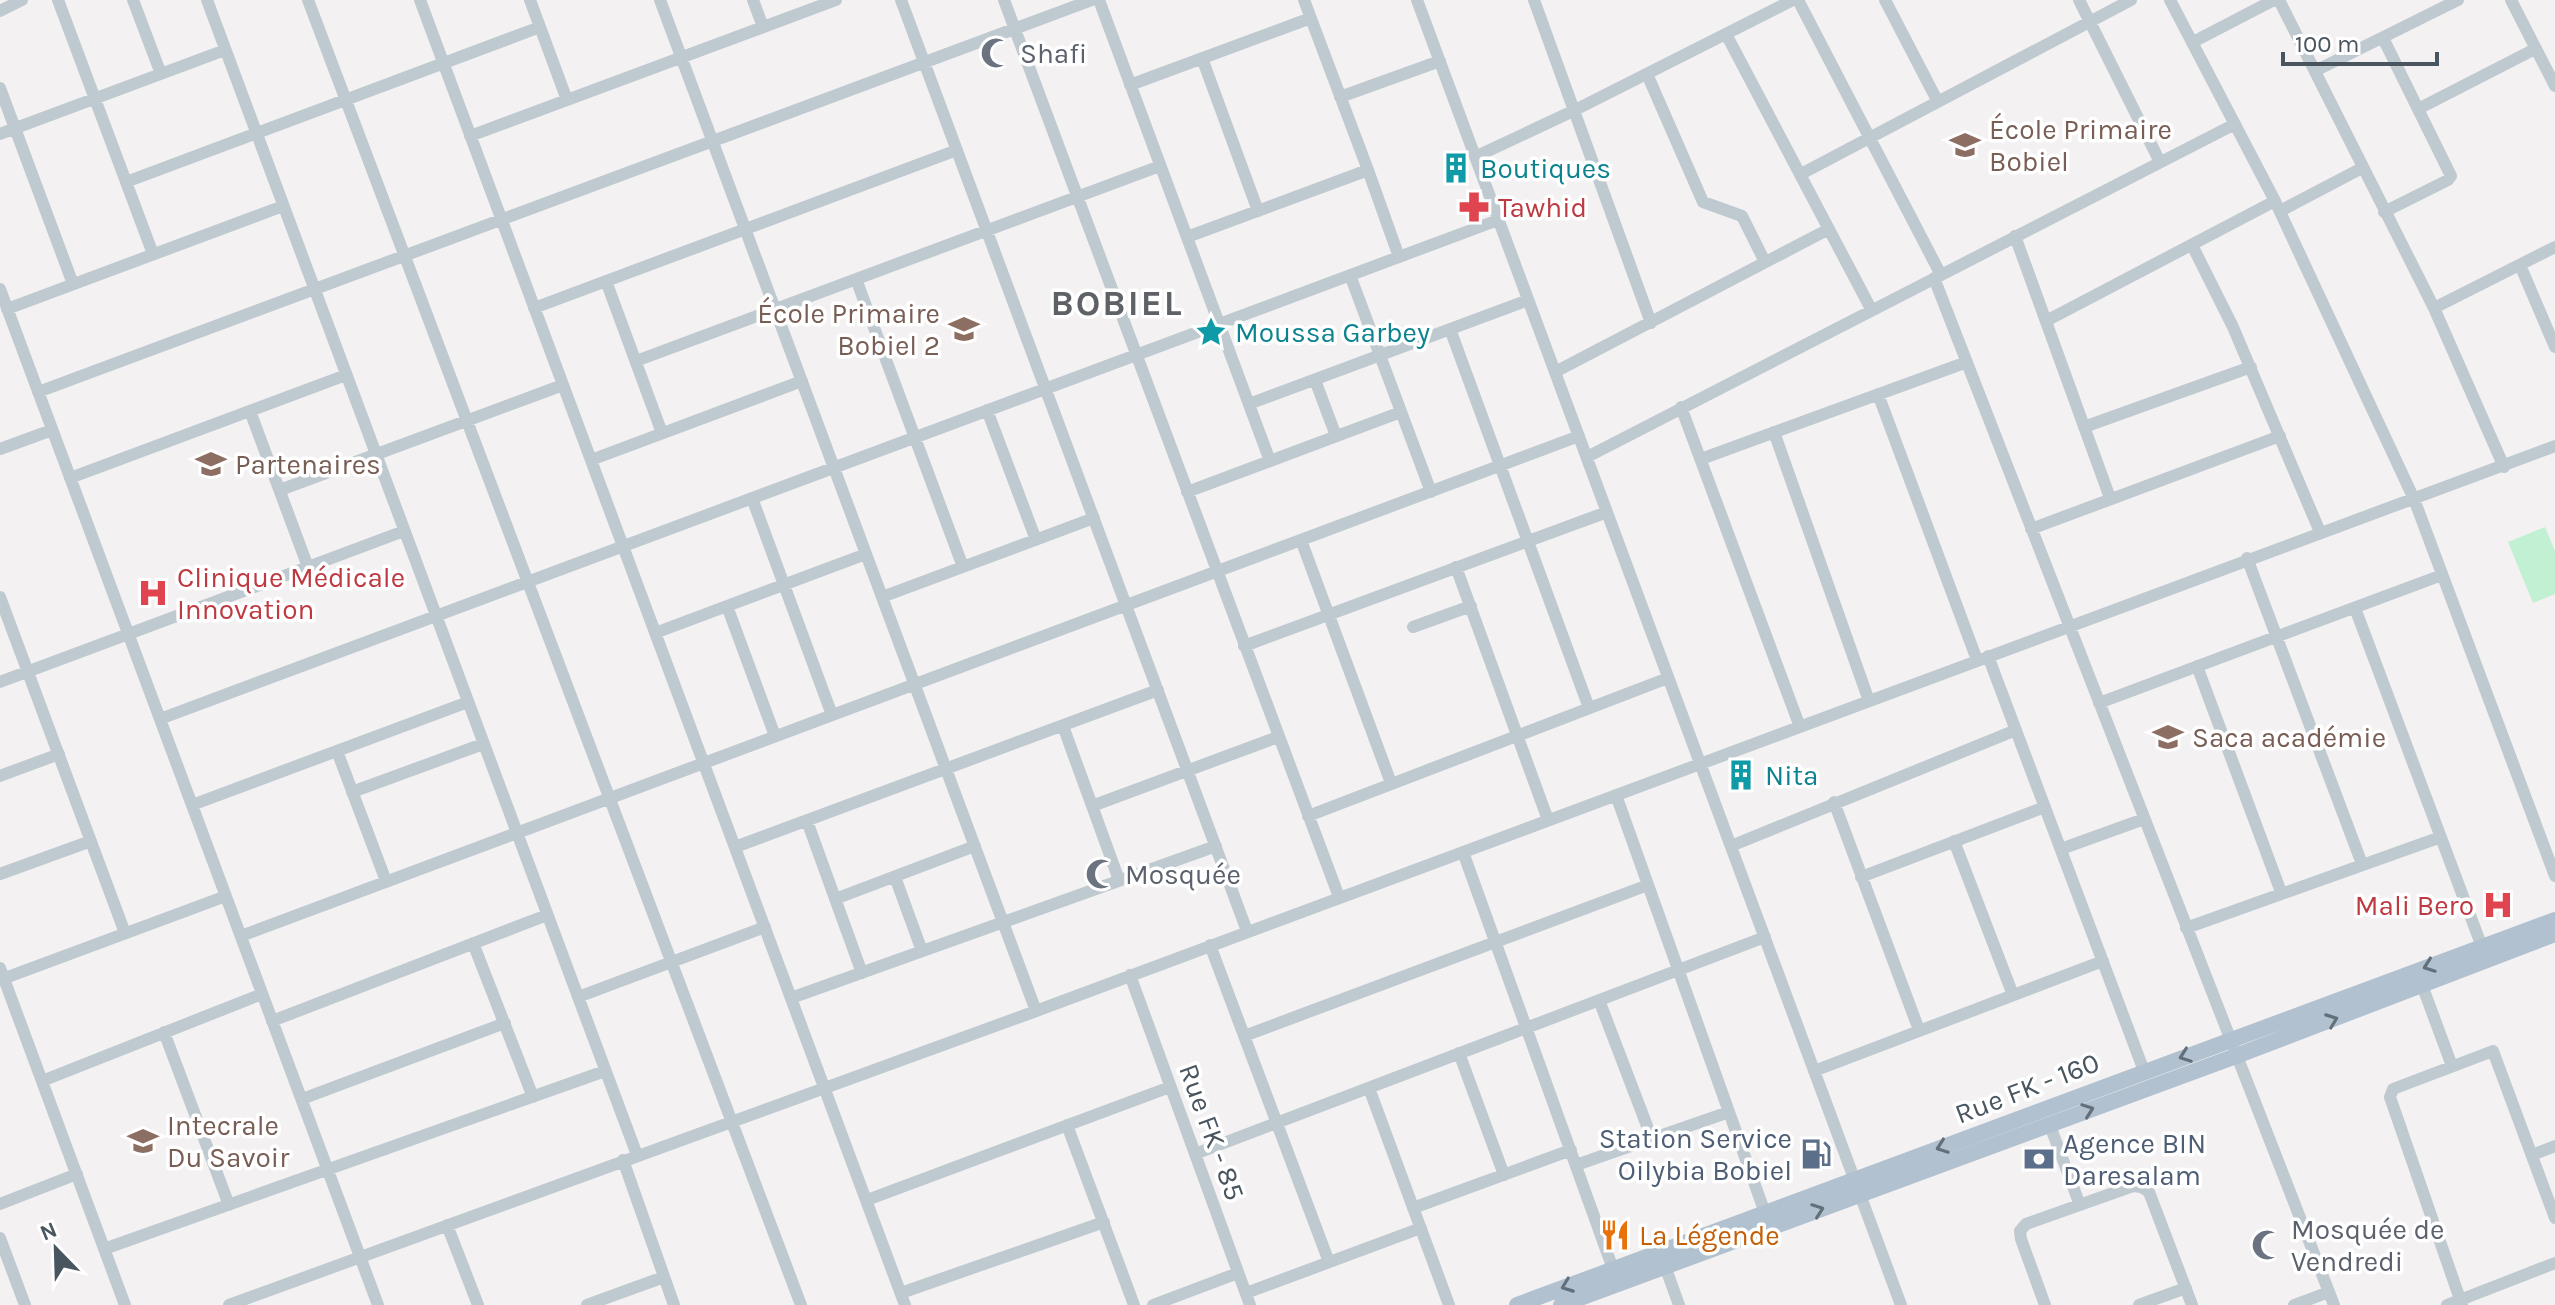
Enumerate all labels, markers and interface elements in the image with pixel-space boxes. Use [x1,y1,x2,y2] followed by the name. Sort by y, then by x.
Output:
[2283,16,2437,66] scale bar
[2295,30,2360,58] text: 100 m
[979,36,1013,70] mosque icon: Shafi
[1020,37,1087,70] place label: Shafi
[1989,112,2172,178] place label: École Primaire Bobiel
[1948,128,1982,162] school or university icon: École Primaire Bobiel
[1439,151,1473,185] building icon: Boutiques
[1480,152,1611,185] place label: Boutiques
[1457,190,1491,224] pharmacy icon: Tawhid
[1498,191,1587,224] place label: Tawhid
[1050,282,1184,324] district label: BOBIEL
[757,296,940,362] place label: École Primaire Bobiel 2
[947,312,981,346] school or university icon: École Primaire Bobiel 2
[1194,315,1228,349] place icon: Moussa Garbey
[1235,316,1430,349] place label: Moussa Garbey
[194,447,228,481] school or university icon: Partenaires
[235,448,381,481] place label: Partenaires
[177,561,405,626] place label: Clinique Médicale Innovation
[136,576,170,610] hospital icon: Clinique Médicale Innovation
[2151,720,2185,754] school or university icon: Saca académie
[2192,721,2386,754] place label: Saca académie
[1724,758,1758,792] building icon: Nita
[1765,759,1818,792] place label: Nita
[1084,857,1118,891] mosque icon: Mosquée
[1125,858,1241,891] place label: Mosquée
[2481,888,2515,922] hospital icon: Mali Bero
[2355,889,2474,922] place label: Mali Bero
[2423,956,2437,973] one-way arrow
[2324,1013,2338,1030] one-way arrow
[1950,1045,2104,1131] street label: Rue FK - 160
[2179,1046,2193,1063] one-way arrow
[1172,1059,1252,1205] street label: Rue FK - 85
[2080,1103,2094,1119] one-way arrow
[167,1109,290,1174] place label: Intecrale Du Savoir
[1599,1122,1792,1187] place label: Station Service Oilybia Bobiel
[126,1124,160,1158] school or university icon: Intecrale Du Savoir
[2063,1127,2206,1192] place label: Agence BIN Daresalam
[1799,1137,1833,1171] fuel station icon: Station Service Oilybia Bobiel
[1936,1137,1950,1154] one-way arrow
[2022,1142,2056,1176] bank icon: Agence BIN Daresalam
[1810,1203,1824,1220] one-way arrow
[16,1209,96,1289] north arrow
[2291,1213,2444,1278] place label: Mosquée de Vendredi
[36,1216,61,1247] text: N
[1598,1218,1632,1252] restaurant icon: La Légende
[1639,1219,1780,1252] place label: La Légende
[2250,1228,2284,1262] mosque icon: Mosquée de Vendredi
[1561,1276,1575,1293] one-way arrow

